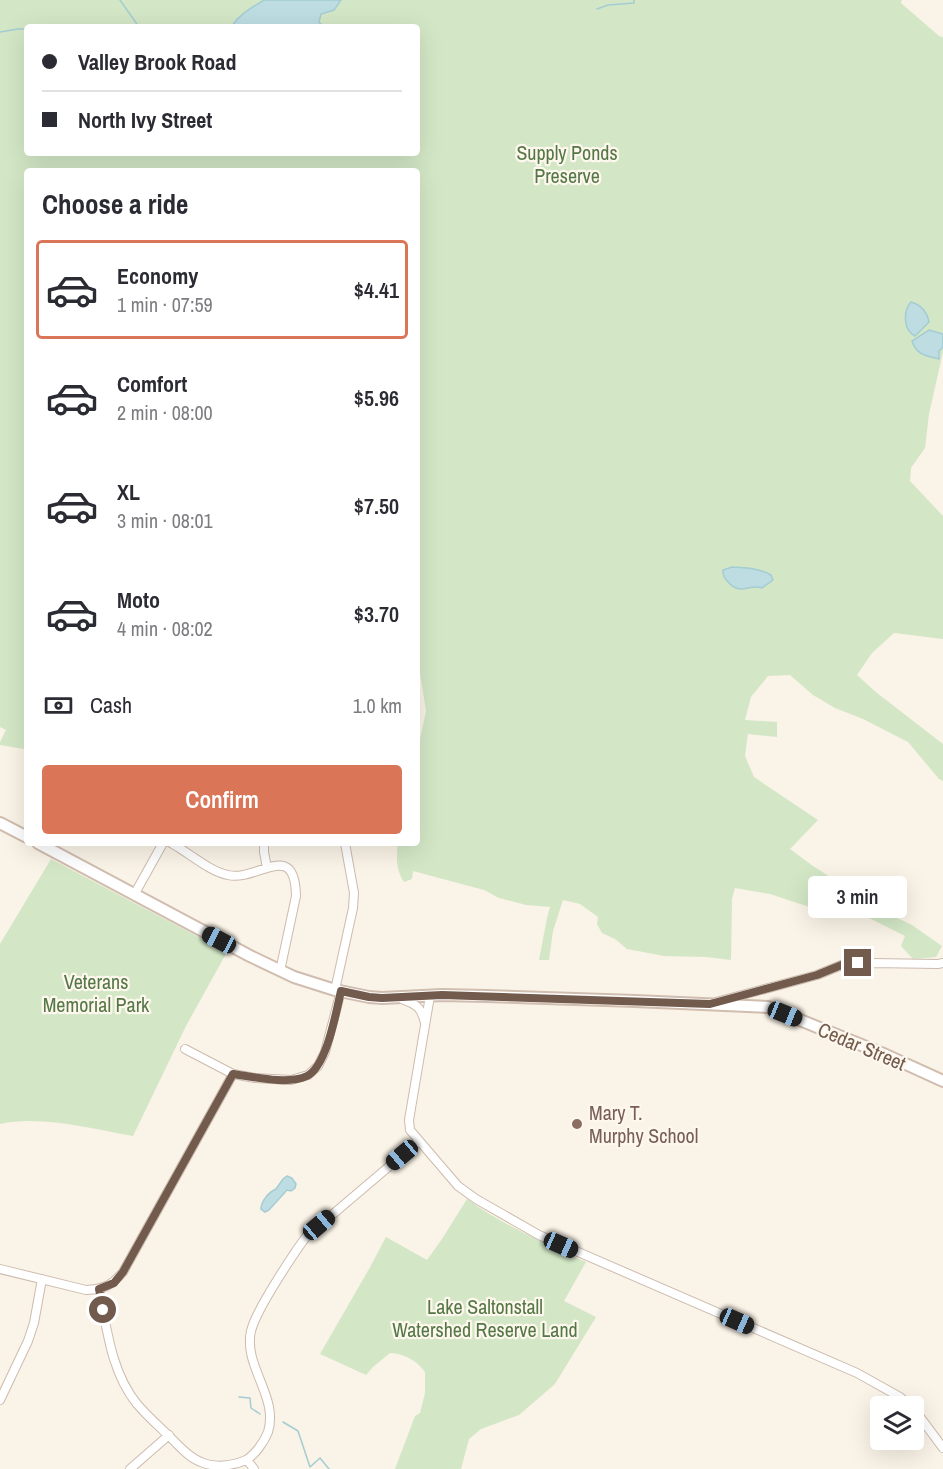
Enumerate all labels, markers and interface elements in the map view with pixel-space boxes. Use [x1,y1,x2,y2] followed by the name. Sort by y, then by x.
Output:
[78,47,236,77] text: Valley Brook Road
[78,105,212,135] text: North Ivy Street
[516,139,618,189] park label: Supply Ponds Preserve
[42,186,188,222] text: Choose a ride
[117,261,198,291] text: Economy
[45,263,99,317] icon: car
[354,275,399,305] text: $4.41
[117,291,213,318] text: 1 min · 07:59
[117,369,187,399] text: Comfort
[45,371,99,425] icon: car
[354,383,399,413] text: $5.96
[117,399,213,426] text: 2 min · 08:00
[117,477,140,507] text: XL
[45,479,99,533] icon: car
[354,491,399,521] text: $7.50
[117,507,213,534] text: 3 min · 08:01
[117,585,160,615] text: Moto
[45,587,99,641] icon: car
[354,599,399,629] text: $3.70
[117,615,213,642] text: 4 min · 08:02
[42,689,75,722] icon: cash
[90,690,132,720] text: Cash
[353,692,402,719] text: 1.0 km
[42,765,402,834] button: Confirm
[808,876,908,918] callout: 3 min
[836,883,879,910] text: 3 min
[199,924,239,956] car
[844,949,871,976] route end
[43,968,150,1018] park label: Veterans Memorial Park
[765,999,805,1029] car
[814,1015,910,1077] street label: Cedar Street
[589,1099,698,1149] place label: Mary T. Murphy School
[570,1117,584,1131] marker: Mary T. Murphy School
[382,1137,422,1173] car
[299,1207,339,1243] car
[541,1229,581,1261] car
[392,1293,578,1343] park label: Lake Saltonstall Watershed Reserve Land
[89,1296,116,1323] route start
[717,1305,757,1337] car
[870,1396,924,1450] map controls
[870,1396,924,1450] button: layers

